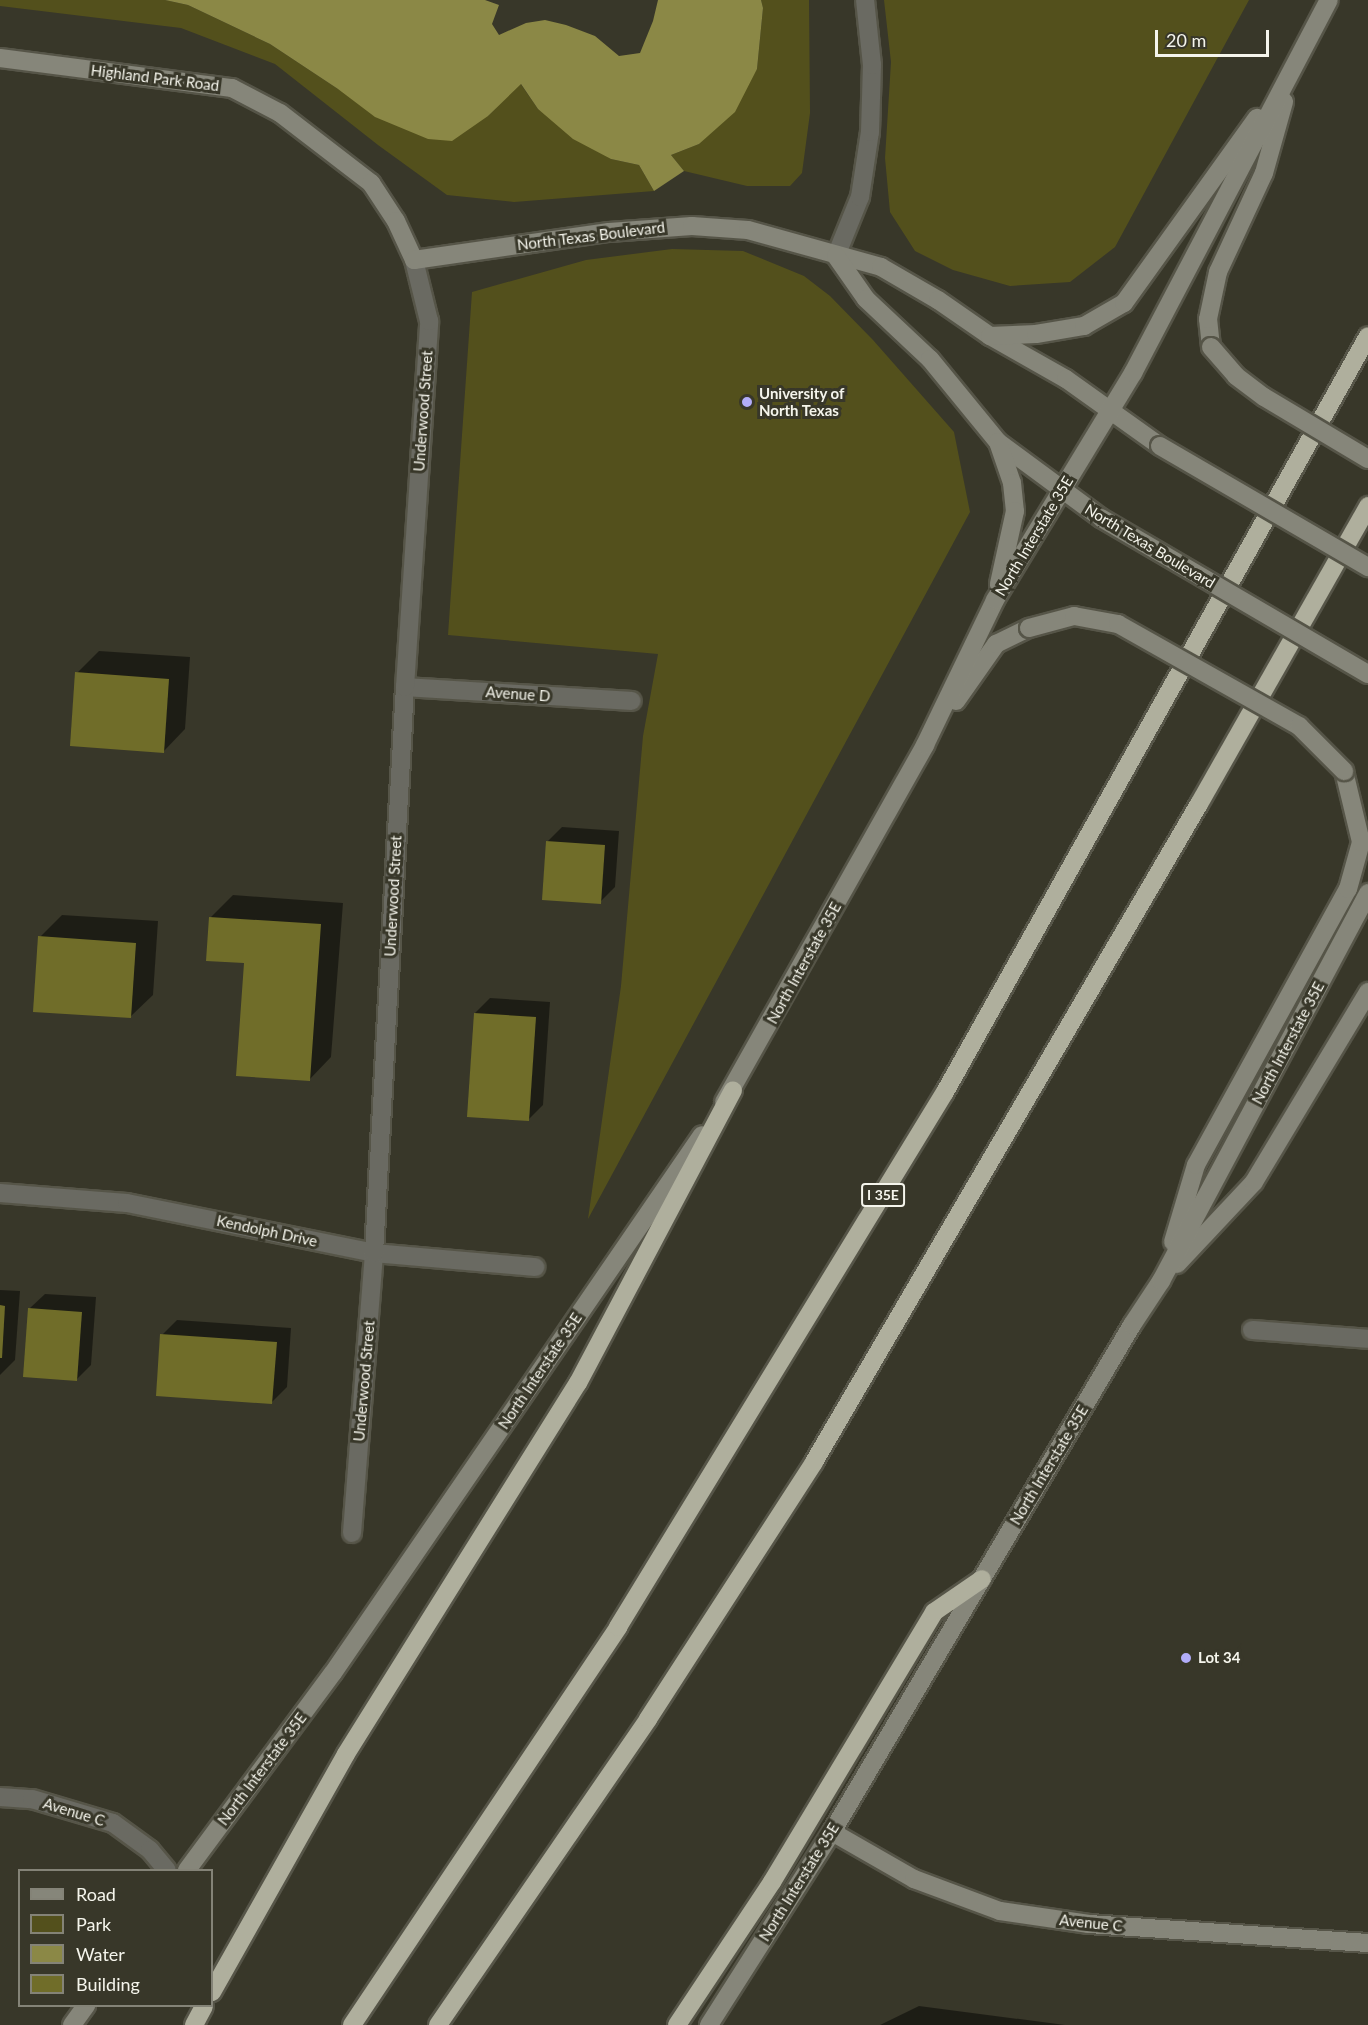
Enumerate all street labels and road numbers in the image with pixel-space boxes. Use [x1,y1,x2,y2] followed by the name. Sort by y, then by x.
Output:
[90,61,220,95] street label: Highland Park Road
[516,218,666,254] street label: North Texas Boulevard
[410,350,436,472] street label: Underwood Street
[991,473,1077,599] street label: North Interstate 35E
[1081,500,1219,592] street label: North Texas Boulevard
[485,683,551,705] street label: Avenue D
[381,835,405,957] street label: Underwood Street
[763,899,845,1027] street label: North Interstate 35E
[1248,979,1328,1107] street label: North Interstate 35E
[860,1184,906,1206] road number: I 35E
[215,1212,319,1250] street label: Kendolph Drive
[494,1310,586,1432] street label: North Interstate 35E
[350,1320,378,1442] street label: Underwood Street
[1006,1402,1092,1528] street label: North Interstate 35E
[214,1709,310,1829] street label: North Interstate 35E
[41,1794,107,1830] street label: Avenue C
[755,1819,843,1945] street label: North Interstate 35E
[1058,1911,1124,1935] street label: Avenue C

